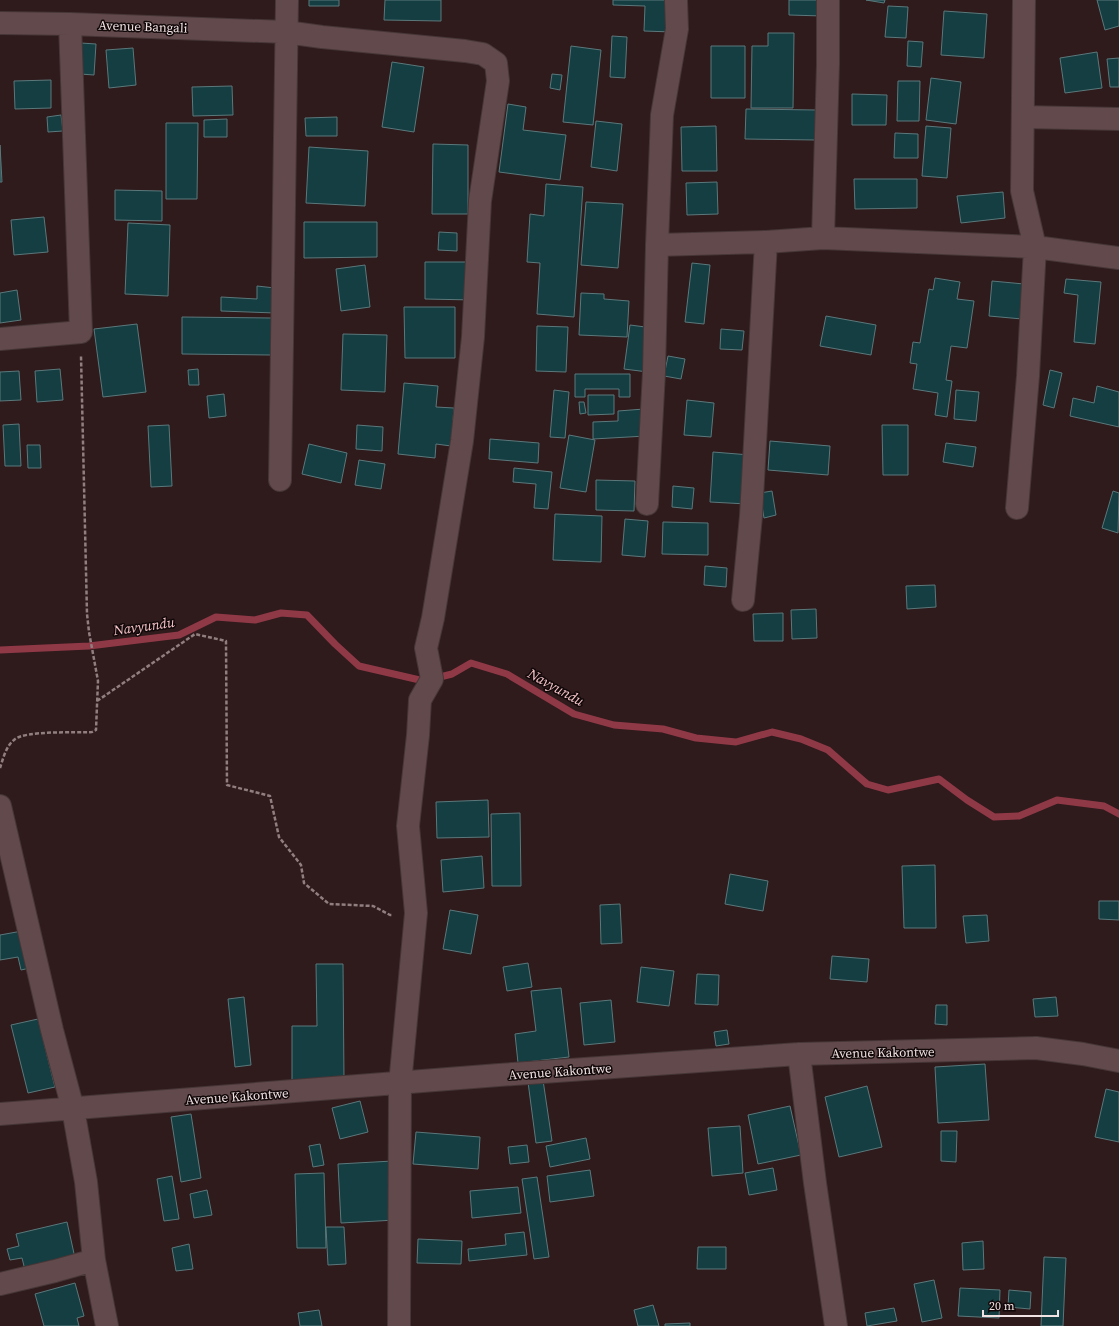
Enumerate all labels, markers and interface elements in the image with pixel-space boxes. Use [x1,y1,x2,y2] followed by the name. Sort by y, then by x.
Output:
[98,16,188,37] street label: Avenue Bangali
[111,612,176,640] water label: Navyundu
[523,663,588,711] water label: Navyundu
[831,1043,935,1062] street label: Avenue Kakontwe
[508,1059,613,1084] street label: Avenue Kakontwe
[185,1084,290,1109] street label: Avenue Kakontwe
[983,1292,1058,1318] scale bar
[989,1298,1015,1314] text: 20 m

